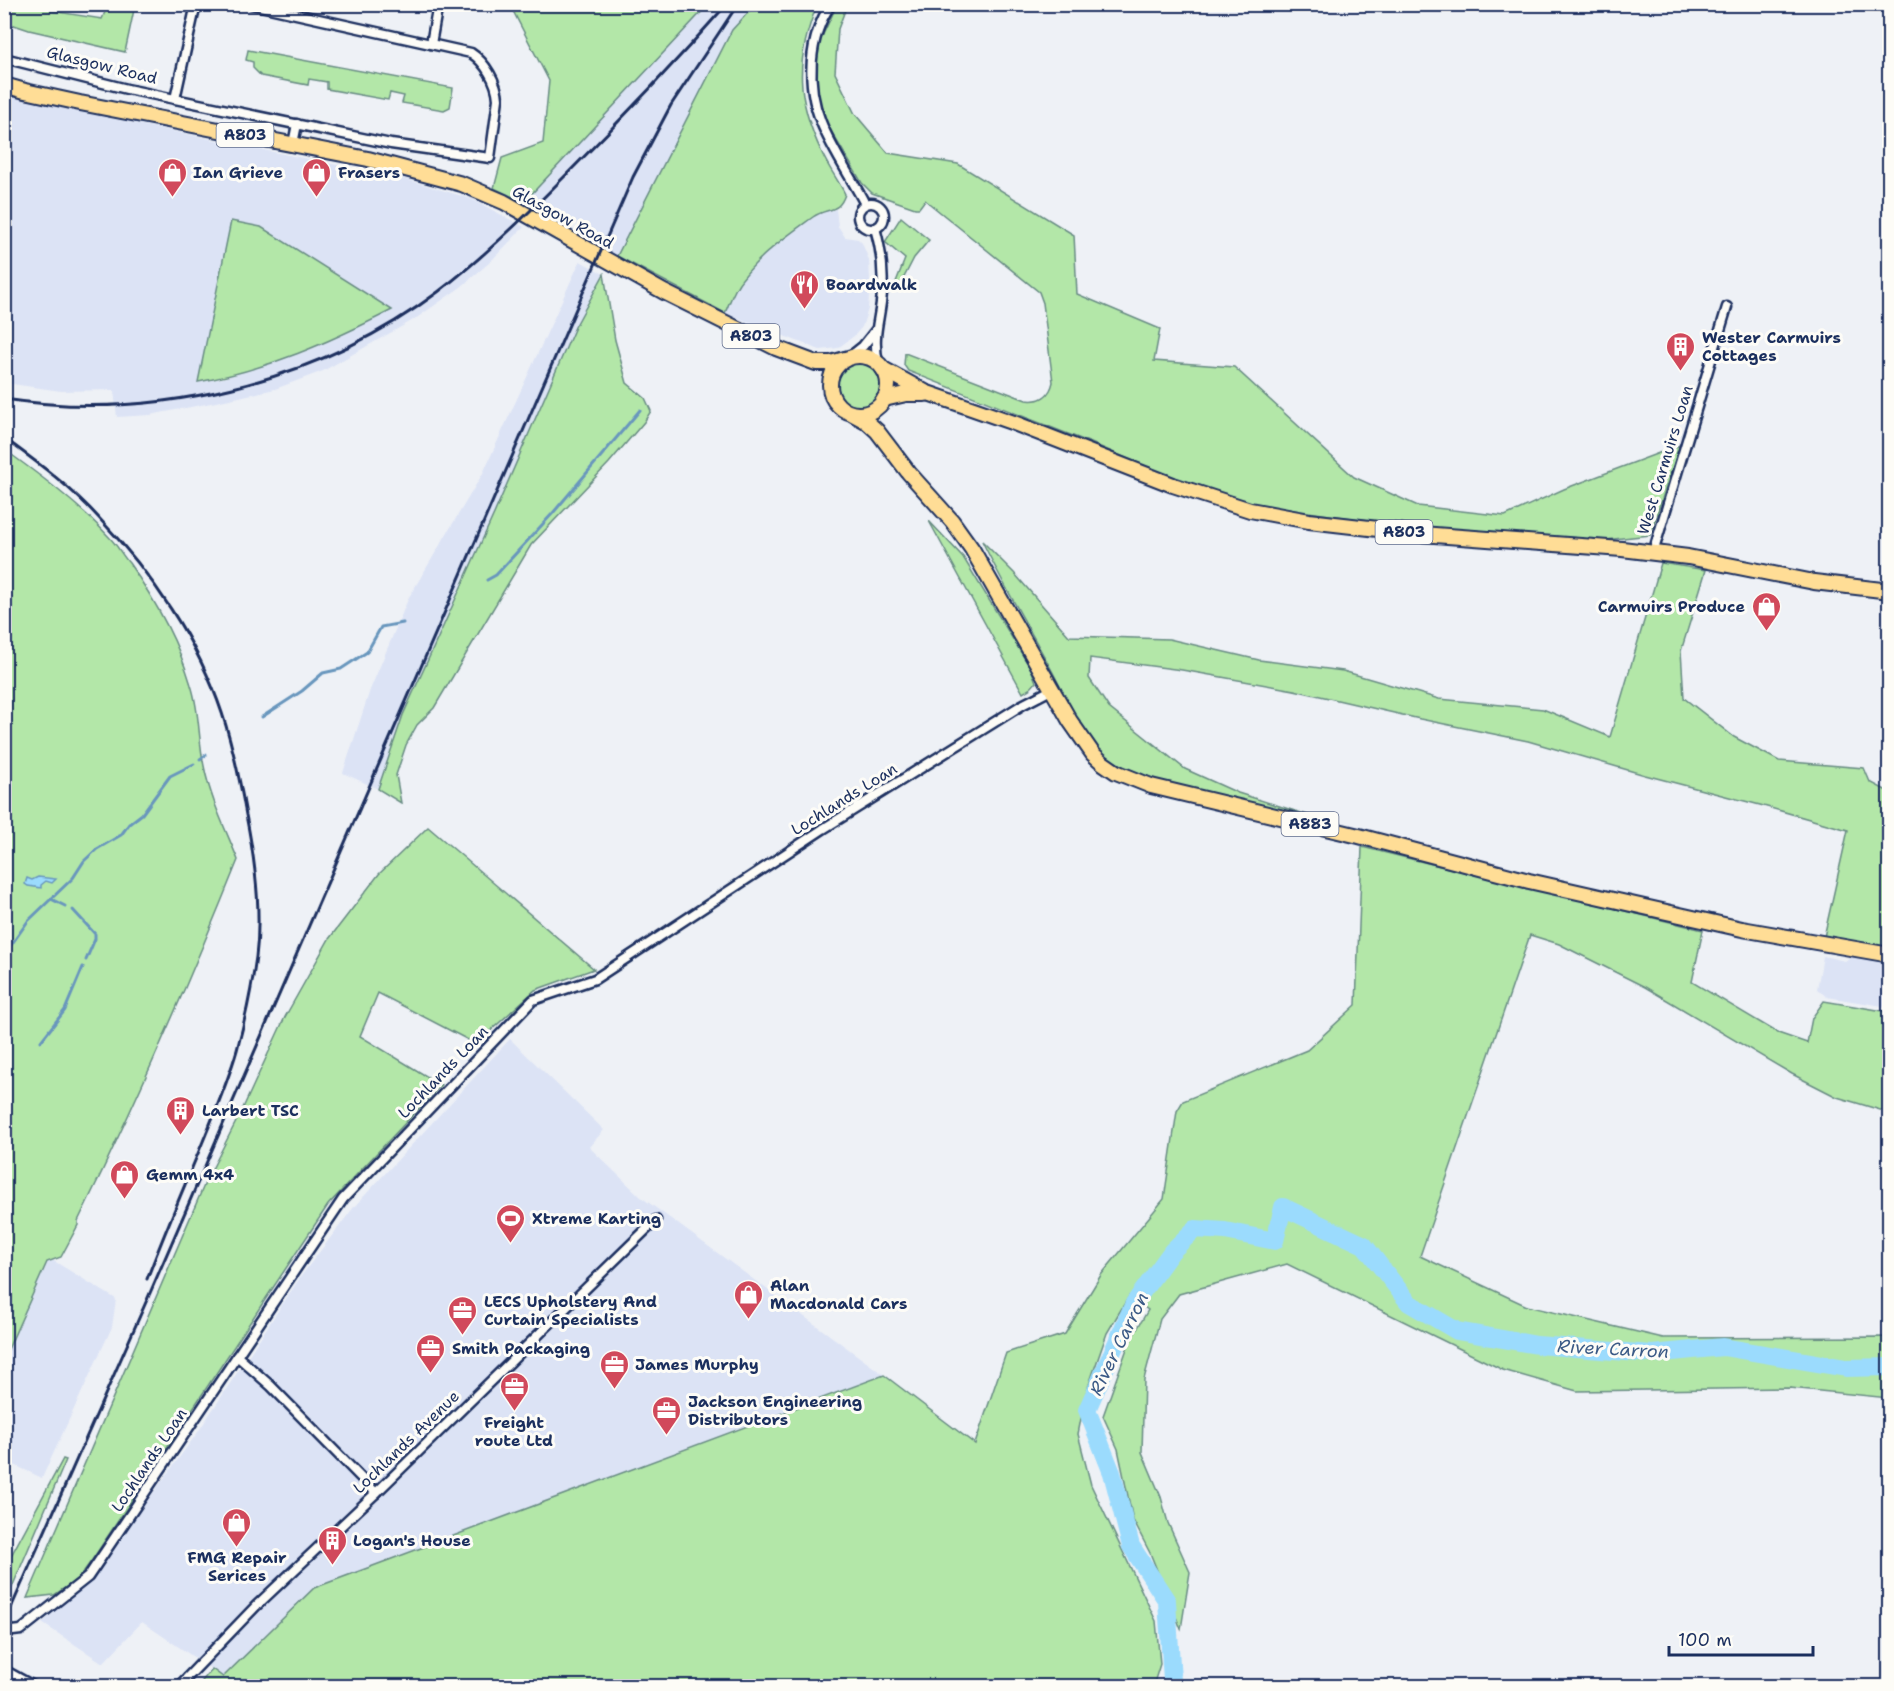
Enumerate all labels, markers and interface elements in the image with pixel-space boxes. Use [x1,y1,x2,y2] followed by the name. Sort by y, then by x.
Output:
[45,41,159,89] street label: Glasgow Road
[216,123,274,147] road number: A803
[156,156,188,198] shop icon: Ian Grieve
[301,156,333,198] shop icon: Frasers
[193,162,283,183] place label: Ian Grieve
[338,162,400,183] place label: Frasers
[508,180,618,254] street label: Glasgow Road
[789,268,821,310] restaurant icon: Boardwalk
[826,274,917,295] place label: Boardwalk
[722,324,780,348] road number: A803
[1702,327,1841,366] place label: Wester Carmuirs Cottages
[1665,330,1697,372] building icon: Wester Carmuirs Cottages
[1632,383,1698,537] street label: West Carmuirs Loan
[1376,520,1432,544] road number: A803
[1750,590,1782,632] shop icon: Carmuirs Produce
[1598,596,1745,617] place label: Carmuirs Produce
[787,758,901,840] street label: Lochlands Loan
[1282,812,1338,836] road number: A883
[393,1021,493,1123] street label: Lochlands Loan
[165,1094,197,1136] building icon: Larbert TSC
[202,1100,299,1121] place label: Larbert TSC
[109,1158,141,1200] shop icon: Gemm 4x4
[146,1164,234,1185] place label: Gemm 4x4
[495,1202,527,1244] sports icon: Xtreme Karting
[532,1208,661,1229] place label: Xtreme Karting
[770,1275,907,1314] place label: Alan Macdonald Cars
[733,1278,765,1320] shop icon: Alan Macdonald Cars
[1084,1289,1154,1399] water label: River Carron
[484,1291,657,1330] place label: LECS Upholstery And Curtain Specialists
[447,1294,479,1336] office icon: LECS Upholstery And Curtain Specialists
[415,1332,447,1374] office icon: Smith Packaging
[1557,1334,1669,1364] water label: River Carron
[452,1338,590,1359] place label: Smith Packaging
[598,1348,630,1390] office icon: James Murphy
[635,1354,759,1375] place label: James Murphy
[498,1370,530,1412] office icon: Freight route Ltd
[348,1386,464,1498] street label: Lochlands Avenue
[688,1391,862,1430] place label: Jackson Engineering Distributors
[651,1394,683,1436] office icon: Jackson Engineering Distributors
[106,1404,192,1516] street label: Lochlands Loan
[475,1412,553,1451] place label: Freight route Ltd
[221,1506,253,1548] shop icon: FMG Repair Serices
[316,1524,348,1566] building icon: Logan's House
[353,1530,471,1551] place label: Logan's House
[187,1547,287,1586] place label: FMG Repair Serices
[1669,1619,1813,1657] scale bar
[1678,1628,1732,1652] text: 100 m

